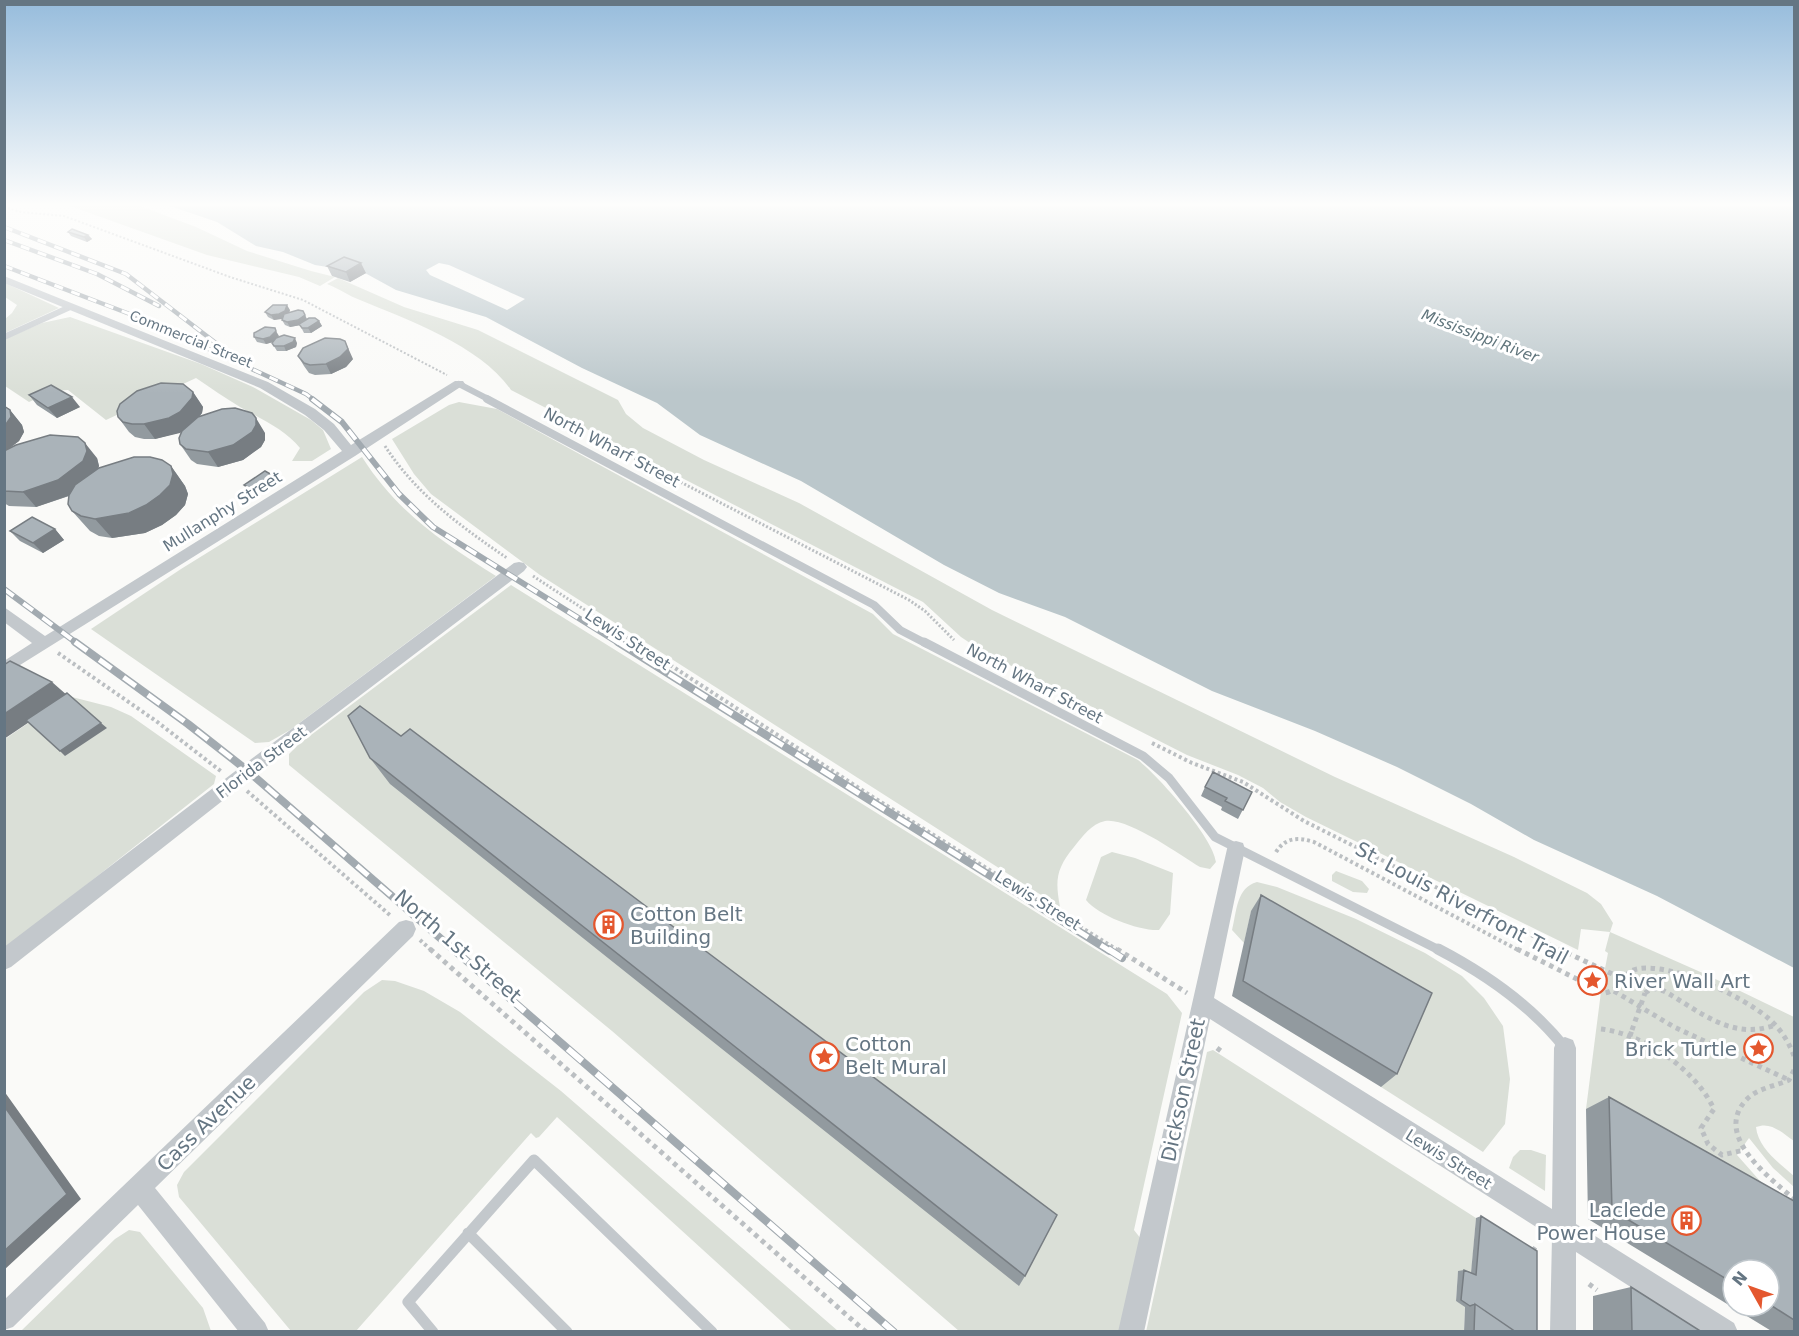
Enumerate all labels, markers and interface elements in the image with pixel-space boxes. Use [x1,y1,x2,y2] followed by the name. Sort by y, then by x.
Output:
[1419,305,1542,367] water label: Mississippi River
[127,307,255,371] street label: Commercial Street
[540,403,683,491] street label: North Wharf Street
[159,467,285,556] street label: Mullanphy Street
[581,605,674,674] street label: Lewis Street
[963,639,1106,727] street label: North Wharf Street
[212,722,310,803] street label: Florida Street
[1351,837,1573,969] street label: St. Louis Riverfront Trail
[991,866,1084,934] street label: Lewis Street
[390,884,527,1008] street label: North 1st Street
[630,902,743,949] place label: Cotton Belt Building
[593,909,625,941] building icon: Cotton Belt Building
[1577,965,1609,997] place icon: River Wall Art
[1614,969,1750,993] place label: River Wall Art
[1156,1016,1210,1164] street label: Dickson Street
[845,1032,947,1079] place label: Cotton Belt Mural
[1742,1033,1774,1065] place icon: Brick Turtle
[1625,1037,1737,1061] place label: Brick Turtle
[808,1040,840,1072] place icon: Cotton Belt Mural
[152,1070,260,1176] street label: Cass Avenue
[1402,1125,1495,1193] street label: Lewis Street
[1536,1198,1666,1245] place label: Laclede Power House
[1671,1205,1703,1237] building icon: Laclede Power House
[1721,1258,1781,1318] north arrow
[1728,1267,1751,1290] text: N

